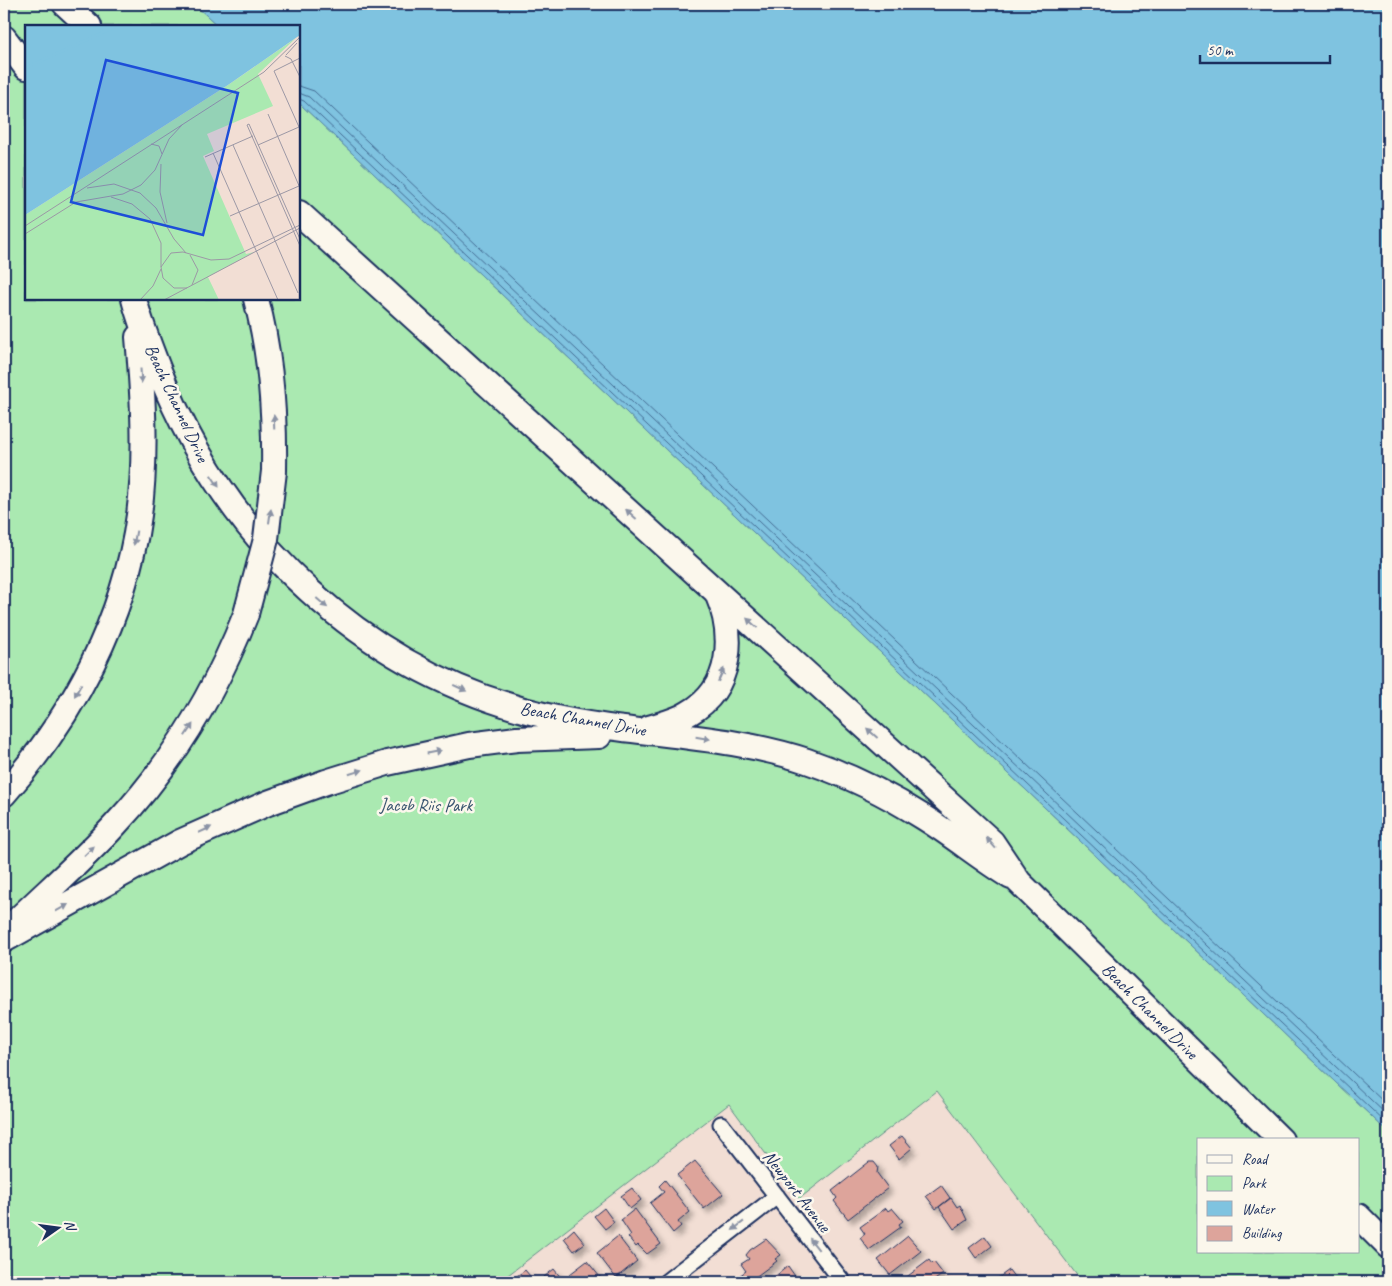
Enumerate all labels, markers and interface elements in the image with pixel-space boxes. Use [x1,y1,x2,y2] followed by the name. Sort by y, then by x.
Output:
[25,25,300,300] inset map
[1200,32,1330,64] scale bar
[1207,41,1234,60] text: 50 m
[140,341,214,466] street label: Beach Channel Drive
[138,369,146,385] one-way arrow
[269,414,277,430] one-way arrow
[210,474,220,488] one-way arrow
[266,507,274,523] one-way arrow
[626,508,638,520] one-way arrow
[131,531,139,547] one-way arrow
[315,598,328,609] one-way arrow
[746,617,758,629] one-way arrow
[718,668,726,682] one-way arrow
[74,682,82,697] one-way arrow
[452,684,467,693] one-way arrow
[518,697,649,741] street label: Beach Channel Drive
[184,723,194,737] one-way arrow
[865,727,878,738] one-way arrow
[696,734,712,742] one-way arrow
[427,748,442,756] one-way arrow
[349,768,364,776] one-way arrow
[379,794,474,816] park label: Jacob Riis Park
[198,826,212,834] one-way arrow
[985,837,997,849] one-way arrow
[83,845,95,857] one-way arrow
[55,903,68,912] one-way arrow
[1097,958,1204,1065] street label: Beach Channel Drive
[1197,1138,1360,1254] legend
[758,1146,836,1237] street label: Newport Avenue
[1242,1150,1269,1169] text: Road
[1242,1174,1267,1193] text: Park
[1242,1200,1276,1219] text: Water
[32,1204,82,1254] north arrow
[61,1219,80,1233] text: N
[731,1221,745,1231] one-way arrow
[1242,1224,1282,1243] text: Building
[808,1238,819,1251] one-way arrow

